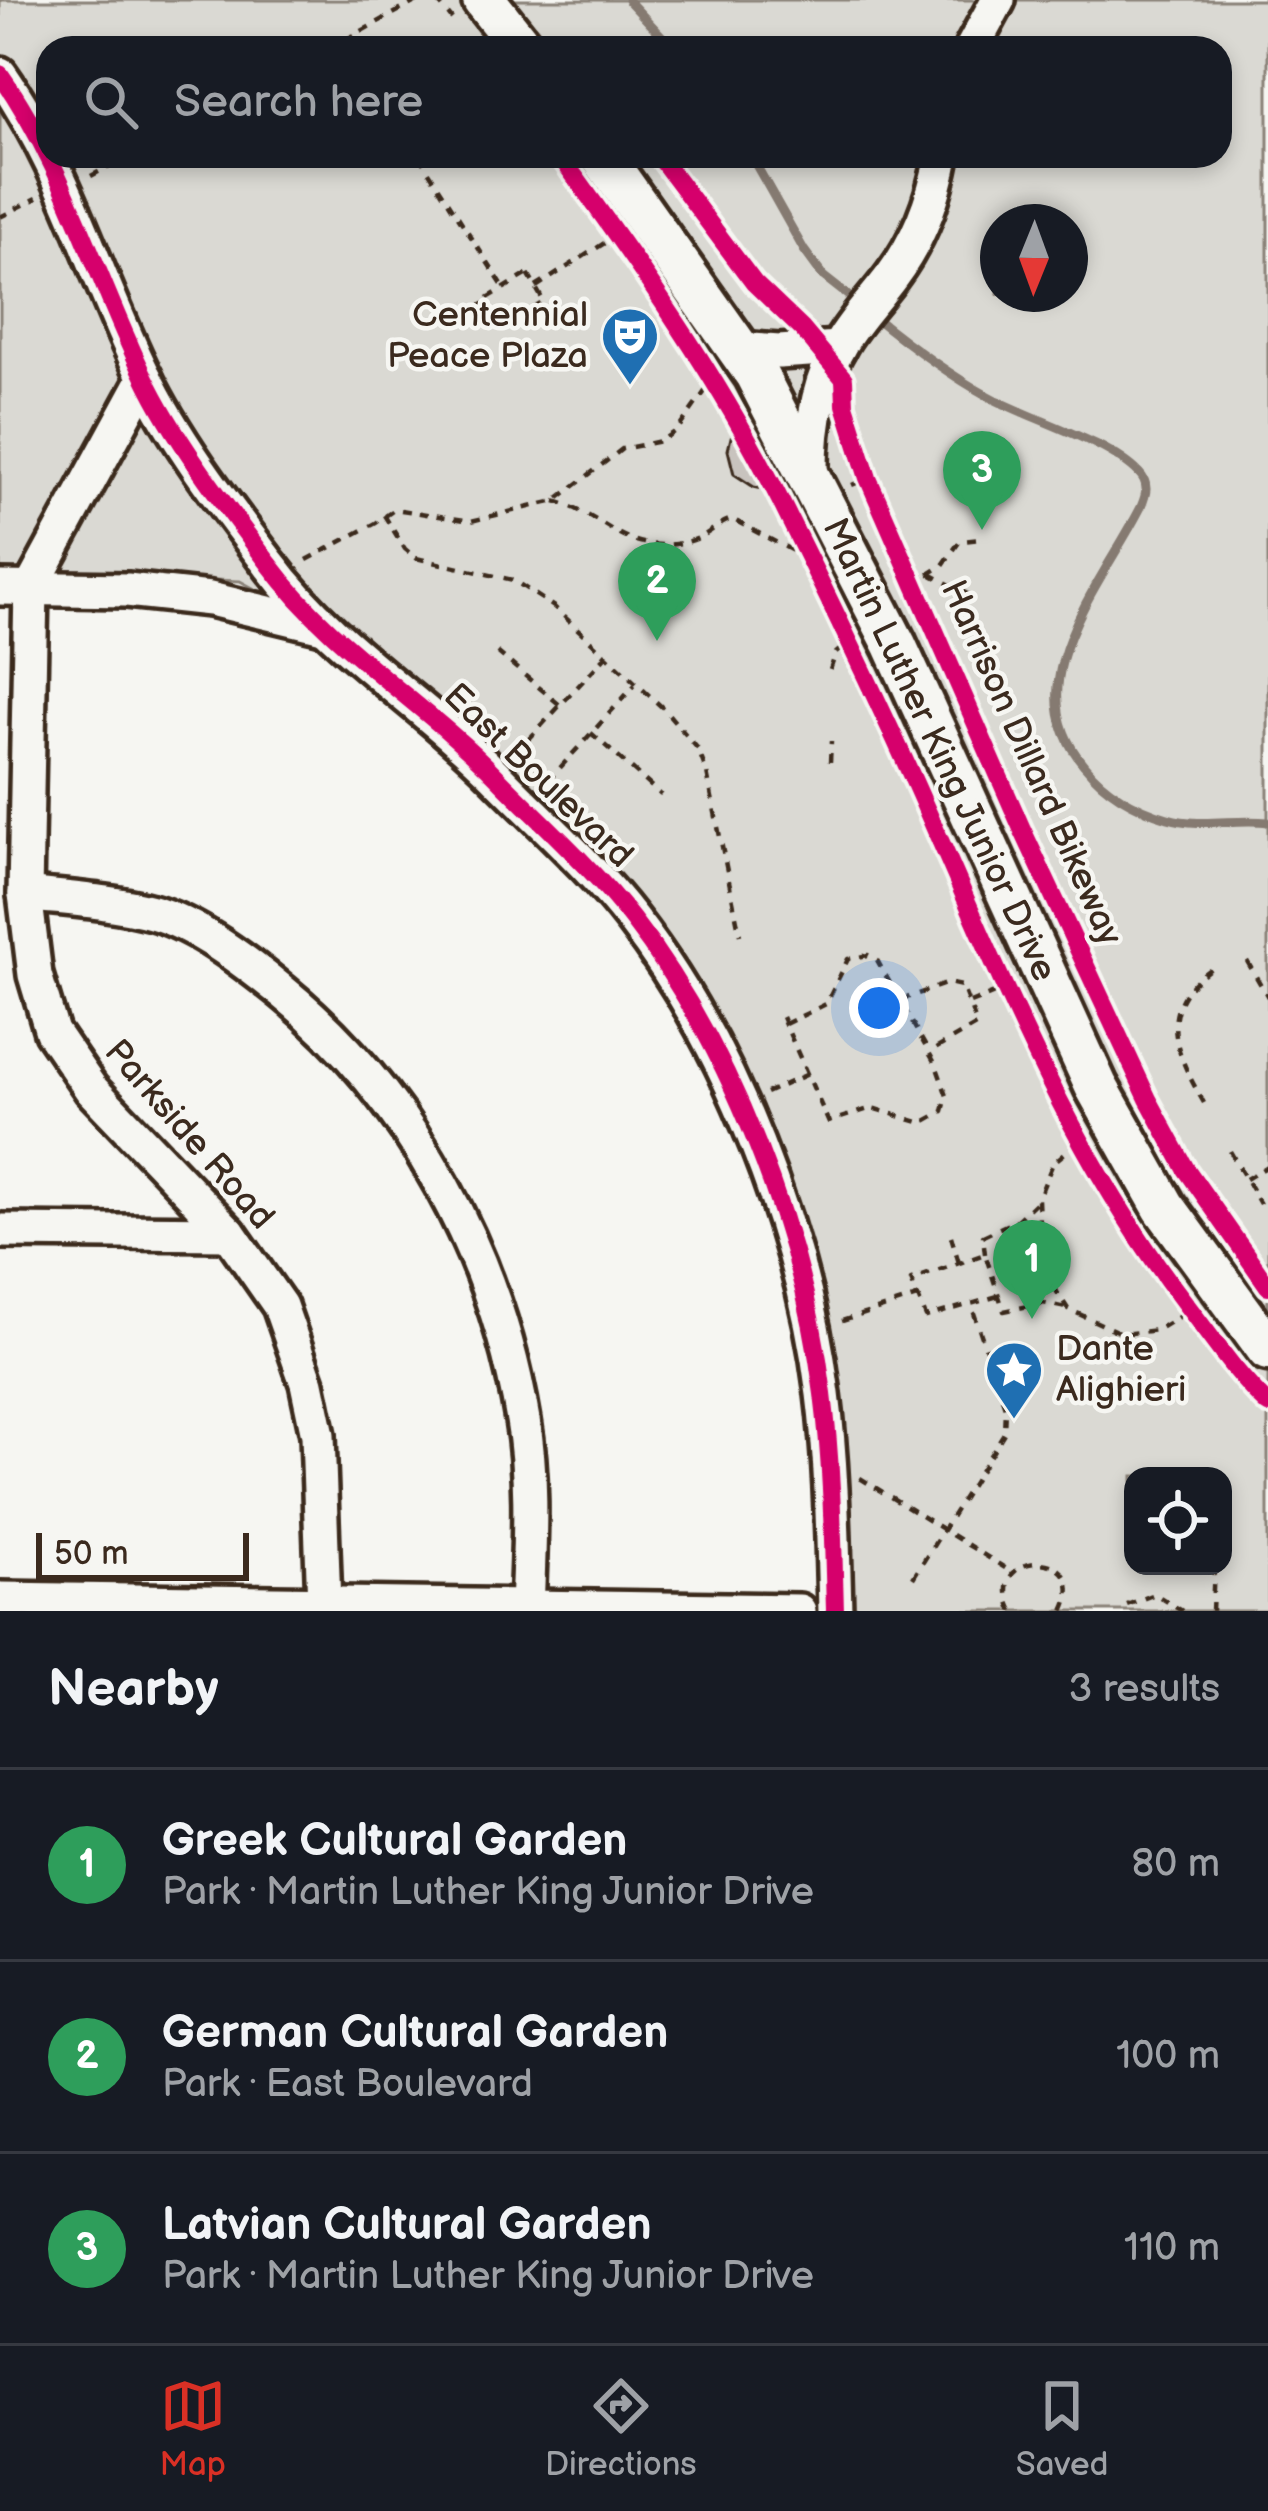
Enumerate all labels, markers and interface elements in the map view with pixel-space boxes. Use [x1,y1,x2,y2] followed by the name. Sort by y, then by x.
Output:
[36,36,1232,168] search box
[78,69,144,135] icon: search
[174,75,423,130] text: Search here
[980,204,1088,312] north arrow
[387,294,588,378] place label: Centennial Peace Plaza
[599,305,661,387] theatre icon: Centennial Peace Plaza
[943,431,1021,530] pin: 3
[813,512,1065,988] street label: Martin Luther King Junior Drive
[618,542,696,641] pin: 2
[931,574,1131,953] street label: Harrison Dillard Bikeway
[434,675,642,877] street label: East Boulevard
[849,978,909,1038] your location
[95,1031,283,1239] street label: Parkside Road
[993,1220,1071,1319] pin: 1
[1056,1328,1186,1412] place label: Dante Alighieri
[983,1339,1045,1421] place icon: Dante Alighieri
[1124,1467,1232,1575] map controls
[1124,1467,1232,1575] button: locate
[36,1527,249,1580] scale bar
[54,1534,129,1574] text: 50 m
[48,1659,219,1720] text: Nearby
[1068,1666,1220,1713] text: 3 results
[162,1814,627,1869] text: Greek Cultural Garden
[79,1841,95,1888] text: 1
[1132,1841,1220,1888] text: 80 m
[162,1869,814,1916] text: Park · Martin Luther King Junior Drive
[162,2006,668,2061] text: German Cultural Garden
[75,2033,99,2080] text: 2
[1116,2033,1220,2080] text: 100 m
[162,2061,533,2108] text: Park · East Boulevard
[162,2198,652,2253] text: Latvian Cultural Garden
[76,2225,98,2272] text: 3
[1124,2225,1220,2272] text: 110 m
[162,2253,814,2300] text: Park · Martin Luther King Junior Drive
[160,2373,226,2485] tab: Map
[545,2373,697,2485] tab: Directions
[1016,2373,1108,2485] tab: Saved

